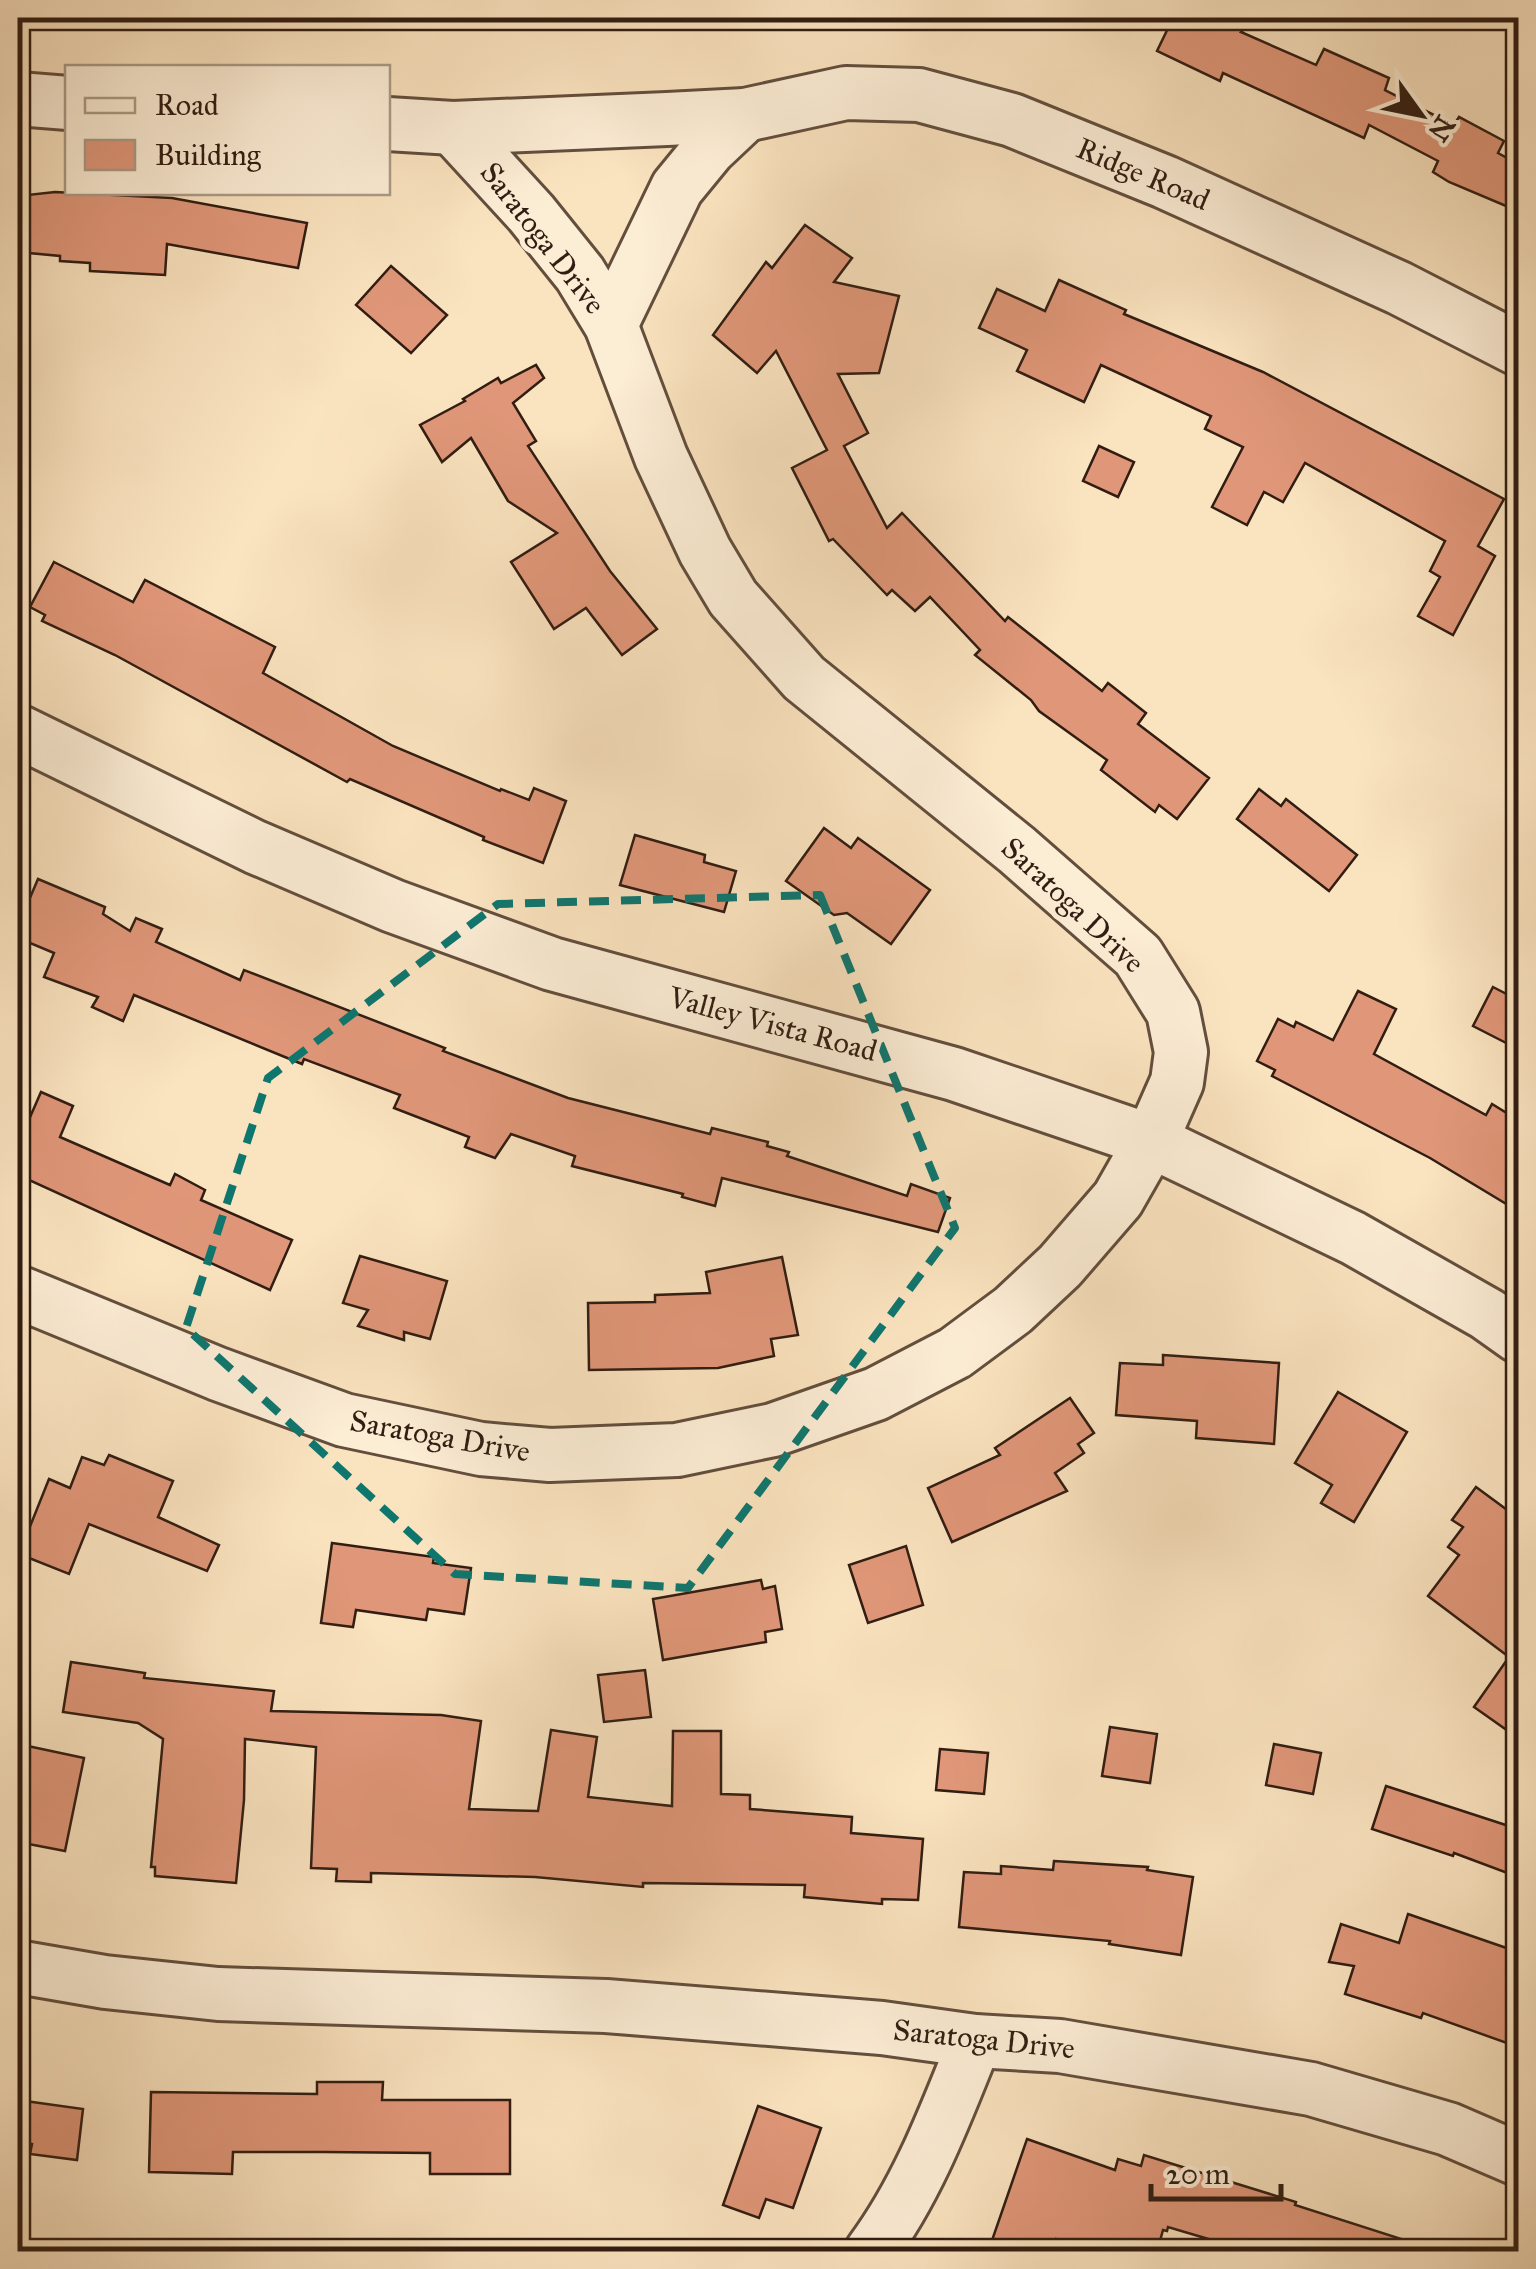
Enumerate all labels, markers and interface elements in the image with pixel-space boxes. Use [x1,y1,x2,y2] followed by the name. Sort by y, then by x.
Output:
[65,65,390,195] legend
[1371,65,1471,165] north arrow
[155,87,219,123] text: Road
[1420,109,1463,148] text: N
[1071,130,1215,218] street label: Ridge Road
[155,137,262,173] text: Building
[473,155,613,321] street label: Saratoga Drive
[994,830,1152,980] street label: Saratoga Drive
[664,979,881,1069] street label: Valley Vista Road
[347,1402,533,1470] street label: Saratoga Drive
[891,2012,1077,2066] street label: Saratoga Drive
[1151,2139,1281,2201] scale bar
[1166,2156,1230,2192] text: 20 m

